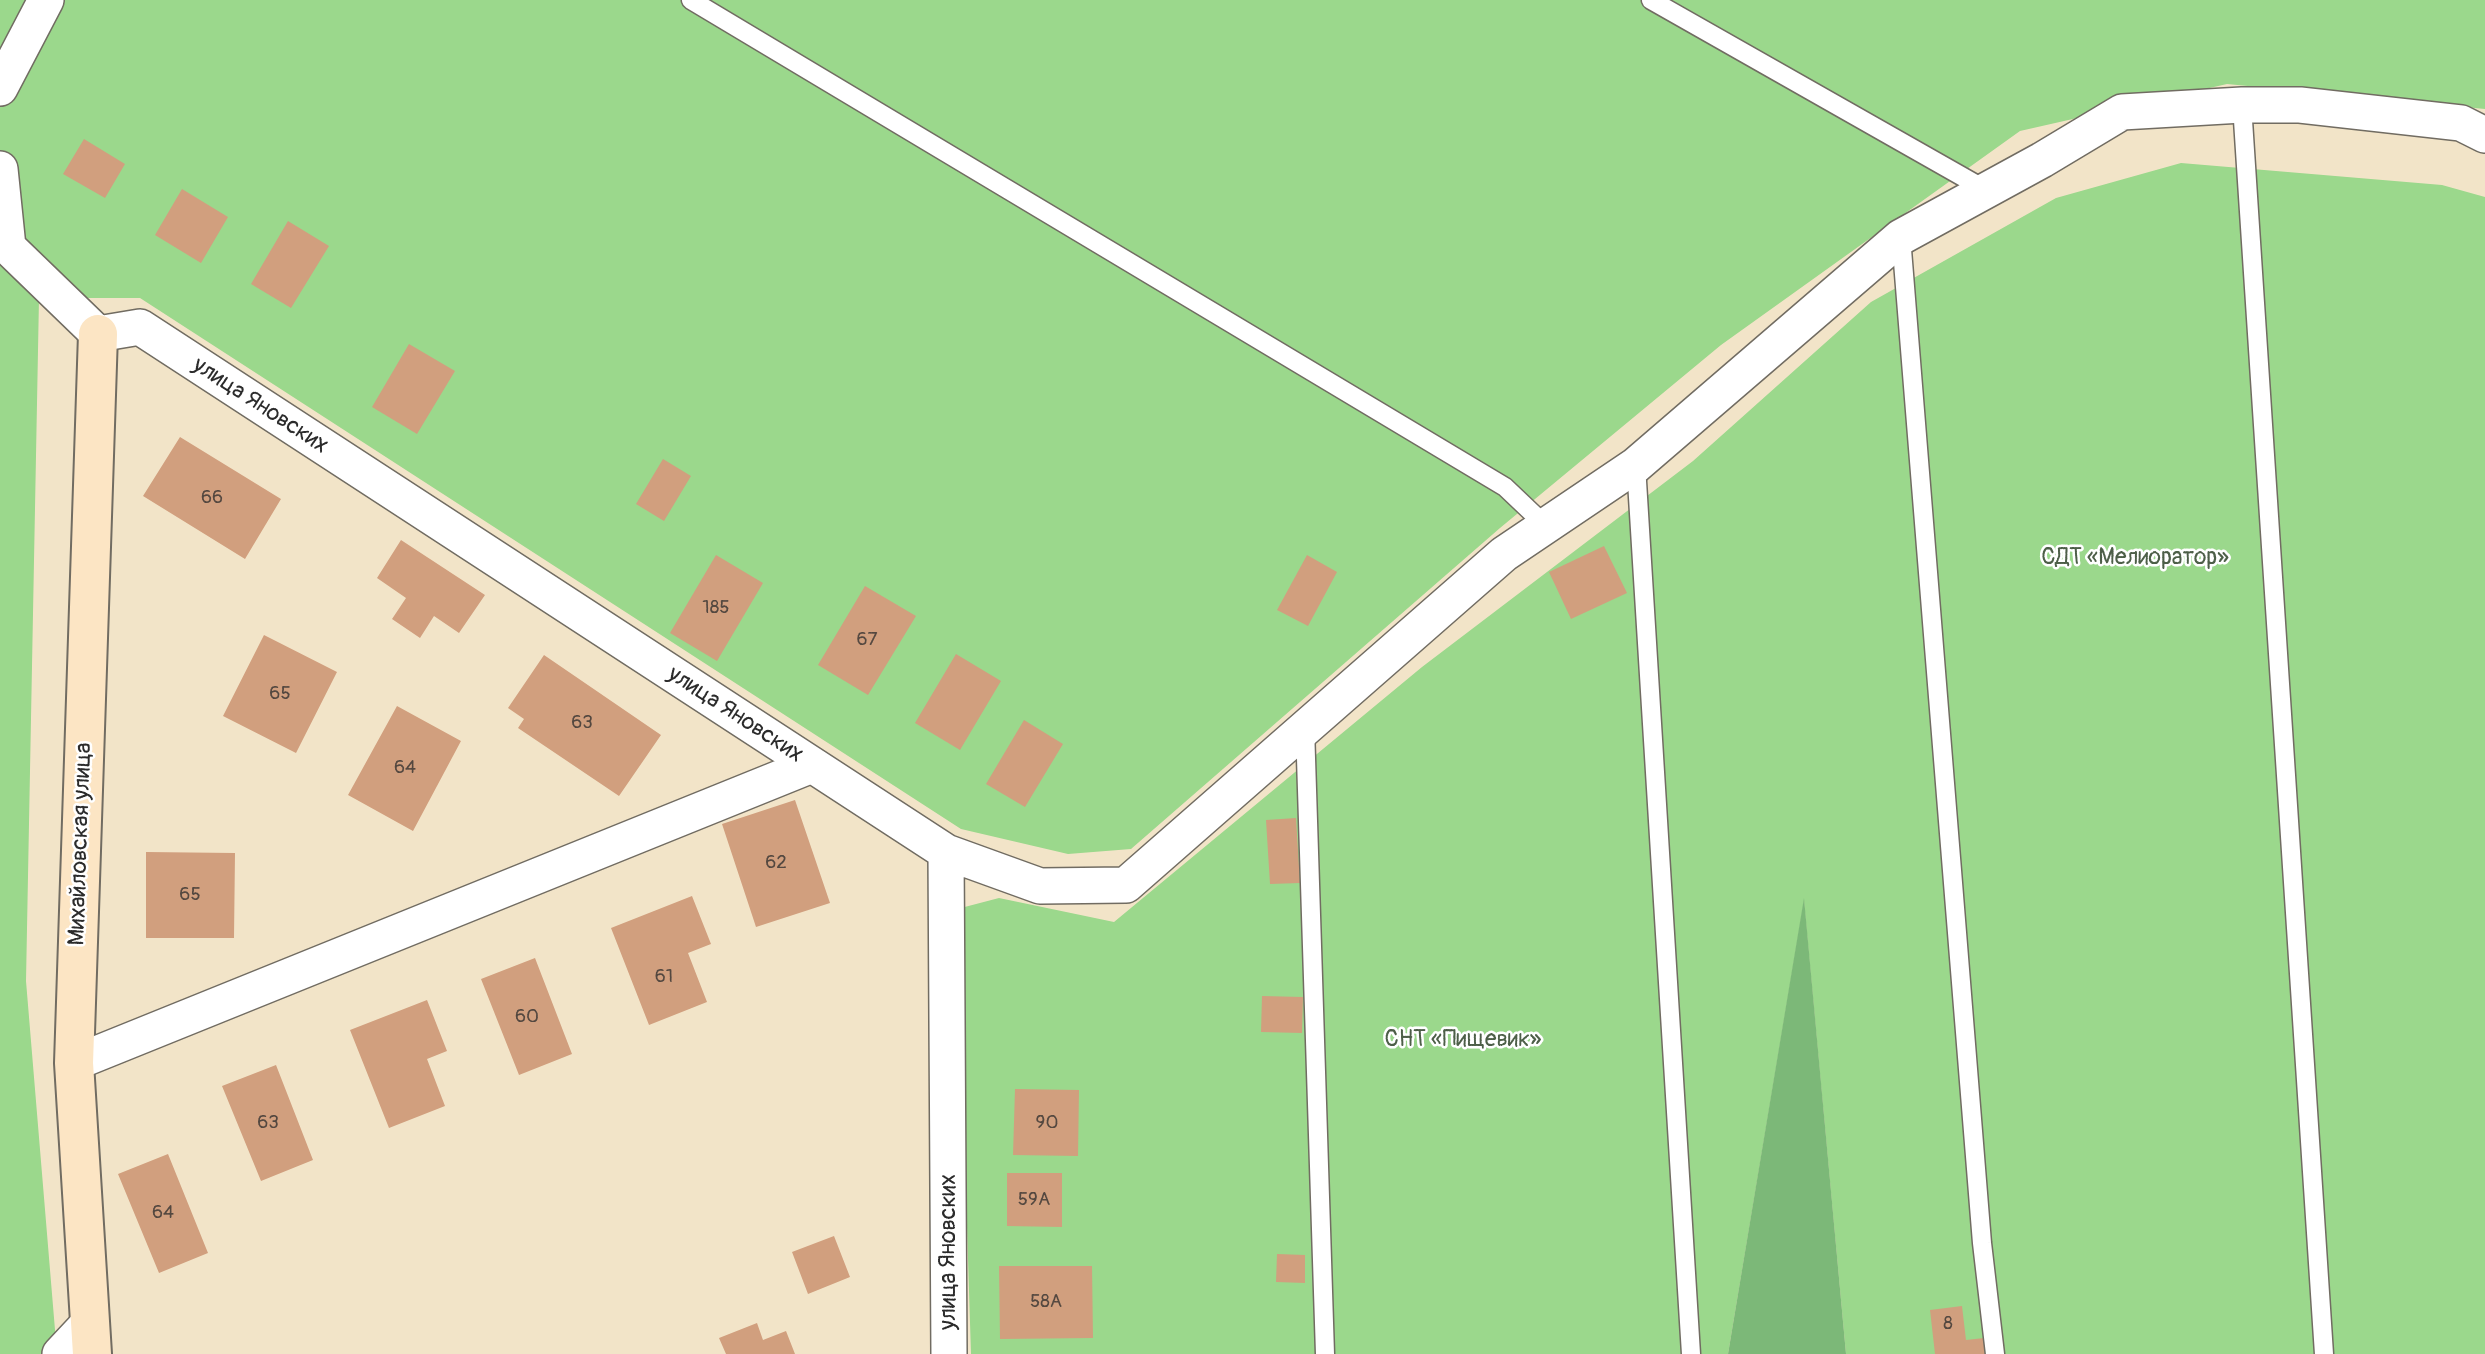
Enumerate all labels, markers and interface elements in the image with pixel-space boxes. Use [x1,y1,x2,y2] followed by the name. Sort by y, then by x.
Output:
[187,352,333,460] street label: улица Яновских
[201,487,223,509] house number: 66
[2041,544,2229,572] park label: СДТ «Мелиоратор»
[702,597,730,619] house number: 185
[857,629,877,651] house number: 67
[662,661,808,769] street label: улица Яновских
[269,683,291,705] house number: 65
[571,712,593,734] house number: 63
[64,742,98,946] street label: Михайловская улица
[394,757,416,779] house number: 64
[765,852,787,874] house number: 62
[179,884,201,906] house number: 65
[655,966,673,988] house number: 61
[515,1006,539,1028] house number: 60
[1385,1026,1541,1054] park label: СНТ «Пищевик»
[257,1112,279,1134] house number: 63
[1036,1112,1058,1134] house number: 90
[935,1174,963,1330] street label: улица Яновских
[1018,1189,1050,1211] house number: 59А
[152,1202,174,1224] house number: 64
[1030,1291,1062,1313] house number: 58А
[1943,1313,1953,1335] house number: 8

